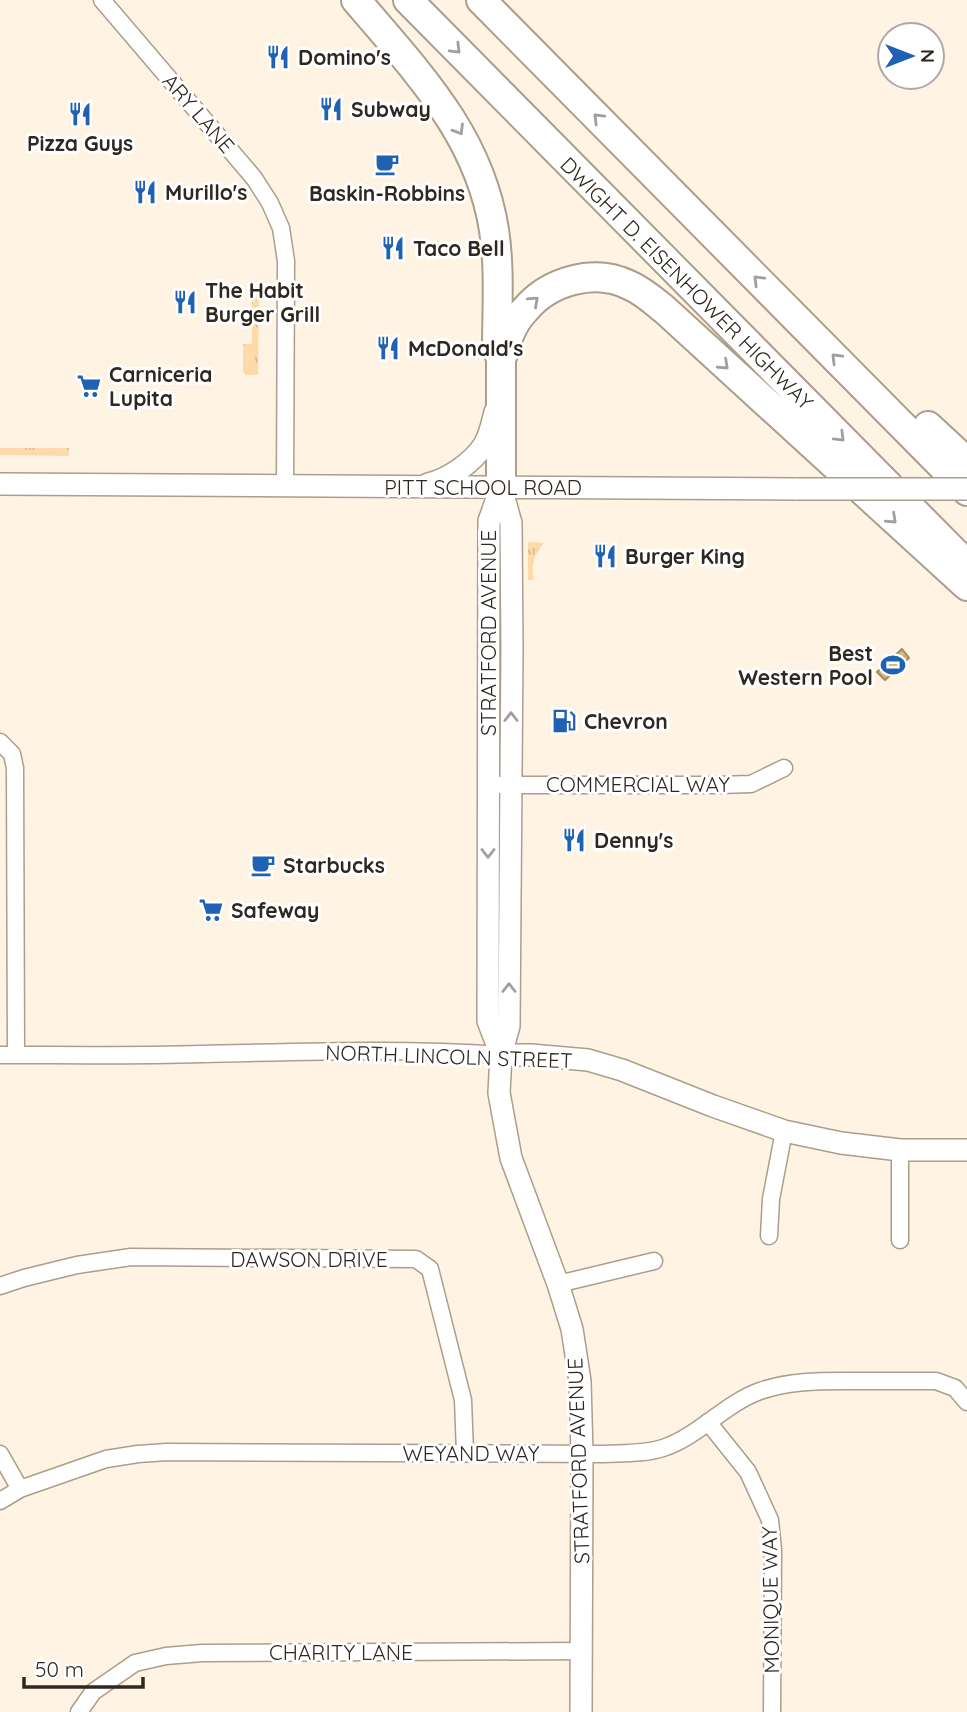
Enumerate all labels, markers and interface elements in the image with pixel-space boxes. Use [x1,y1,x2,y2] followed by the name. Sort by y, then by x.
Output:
[876,21,946,91] north arrow
[447,40,460,53] one-way arrow
[264,43,292,71] restaurant icon: Domino's
[298,44,391,70] place label: Domino's
[916,49,940,63] text: N
[157,68,241,158] street label: ARY LANE
[317,95,345,123] restaurant icon: Subway
[351,96,431,122] place label: Subway
[66,100,94,128] restaurant icon: Pizza Guys
[594,114,607,127] one-way arrow
[450,123,463,136] one-way arrow
[27,130,133,156] place label: Pizza Guys
[373,150,401,178] cafe icon: Baskin-Robbins
[555,151,819,415] street label: DWIGHT D. EISENHOWER HIGHWAY
[131,178,159,206] restaurant icon: Murillo's
[165,179,247,205] place label: Murillo's
[309,180,465,206] place label: Baskin-Robbins
[379,234,407,262] restaurant icon: Taco Bell
[413,235,505,261] place label: Taco Bell
[754,275,767,288] one-way arrow
[205,277,320,327] place label: The Habit Burger Grill
[171,288,199,316] restaurant icon: The Habit Burger Grill
[526,297,539,309] one-way arrow
[374,334,402,362] restaurant icon: McDonald's
[408,335,523,361] place label: McDonald's
[831,353,844,366] one-way arrow
[716,357,729,370] one-way arrow
[109,361,213,411] place label: Carniceria Lupita
[75,372,103,400] supermarket icon: Carniceria Lupita
[831,428,844,441] one-way arrow
[384,474,582,500] street label: PITT SCHOOL ROAD
[884,510,897,523] one-way arrow
[475,530,501,736] street label: STRATFORD AVENUE
[591,542,619,570] restaurant icon: Burger King
[625,543,745,569] place label: Burger King
[738,640,873,690] place label: Best Western Pool
[879,651,907,679] sports icon: Best Western Pool
[550,707,578,735] fuel station icon: Chevron
[584,708,668,734] place label: Chevron
[503,711,519,721] one-way arrow
[546,771,730,797] street label: COMMERCIAL WAY
[560,826,588,854] restaurant icon: Denny's
[594,827,673,853] place label: Denny's
[480,848,496,859] one-way arrow
[249,851,277,879] cafe icon: Starbucks
[283,852,385,878] place label: Starbucks
[197,896,225,924] supermarket icon: Safeway
[231,897,319,923] place label: Safeway
[501,982,517,993] one-way arrow
[325,1039,573,1073] street label: NORTH LINCOLN STREET
[230,1246,388,1272] street label: DAWSON DRIVE
[561,1358,595,1564] street label: STRATFORD AVENUE
[402,1440,540,1466] street label: WEYAND WAY
[756,1526,784,1674] street label: MONIQUE WAY
[269,1639,413,1665] street label: CHARITY LANE
[24,1646,144,1690] scale bar
[35,1656,84,1682] text: 50 m

